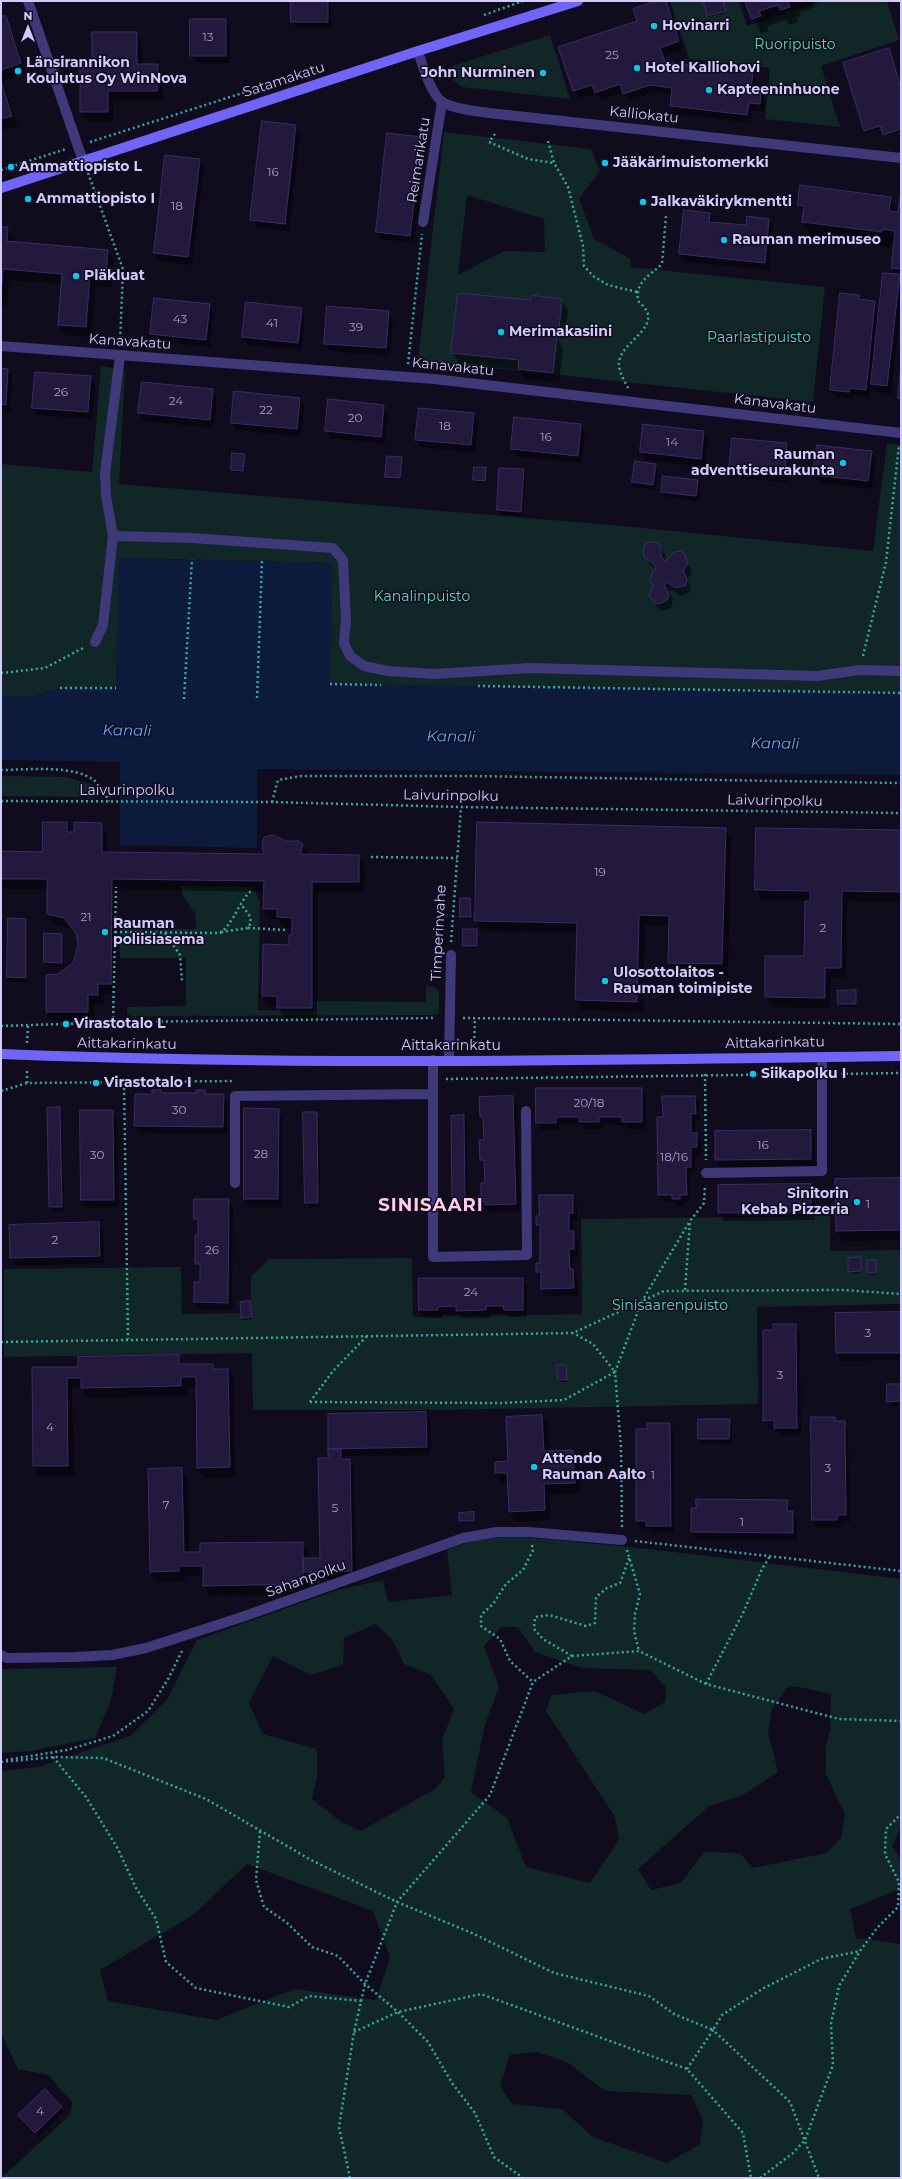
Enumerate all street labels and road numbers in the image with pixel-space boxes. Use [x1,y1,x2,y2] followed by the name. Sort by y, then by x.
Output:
[241,59,327,101] street label: Satamakatu
[608,103,680,127] street label: Kalliokatu
[404,116,434,204] street label: Reimarikatu
[88,331,172,353] street label: Kanavakatu
[411,354,495,380] street label: Kanavakatu
[733,391,817,417] street label: Kanavakatu
[79,783,175,799] street label: Laivurinpolku
[403,787,499,805] street label: Laivurinpolku
[727,792,823,810] street label: Laivurinpolku
[428,884,450,982] street label: Timperinvahe
[725,1034,825,1052] street label: Aittakarinkatu
[77,1035,177,1053] street label: Aittakarinkatu
[401,1038,501,1054] street label: Aittakarinkatu
[264,1557,348,1601] street label: Sahanpolku

